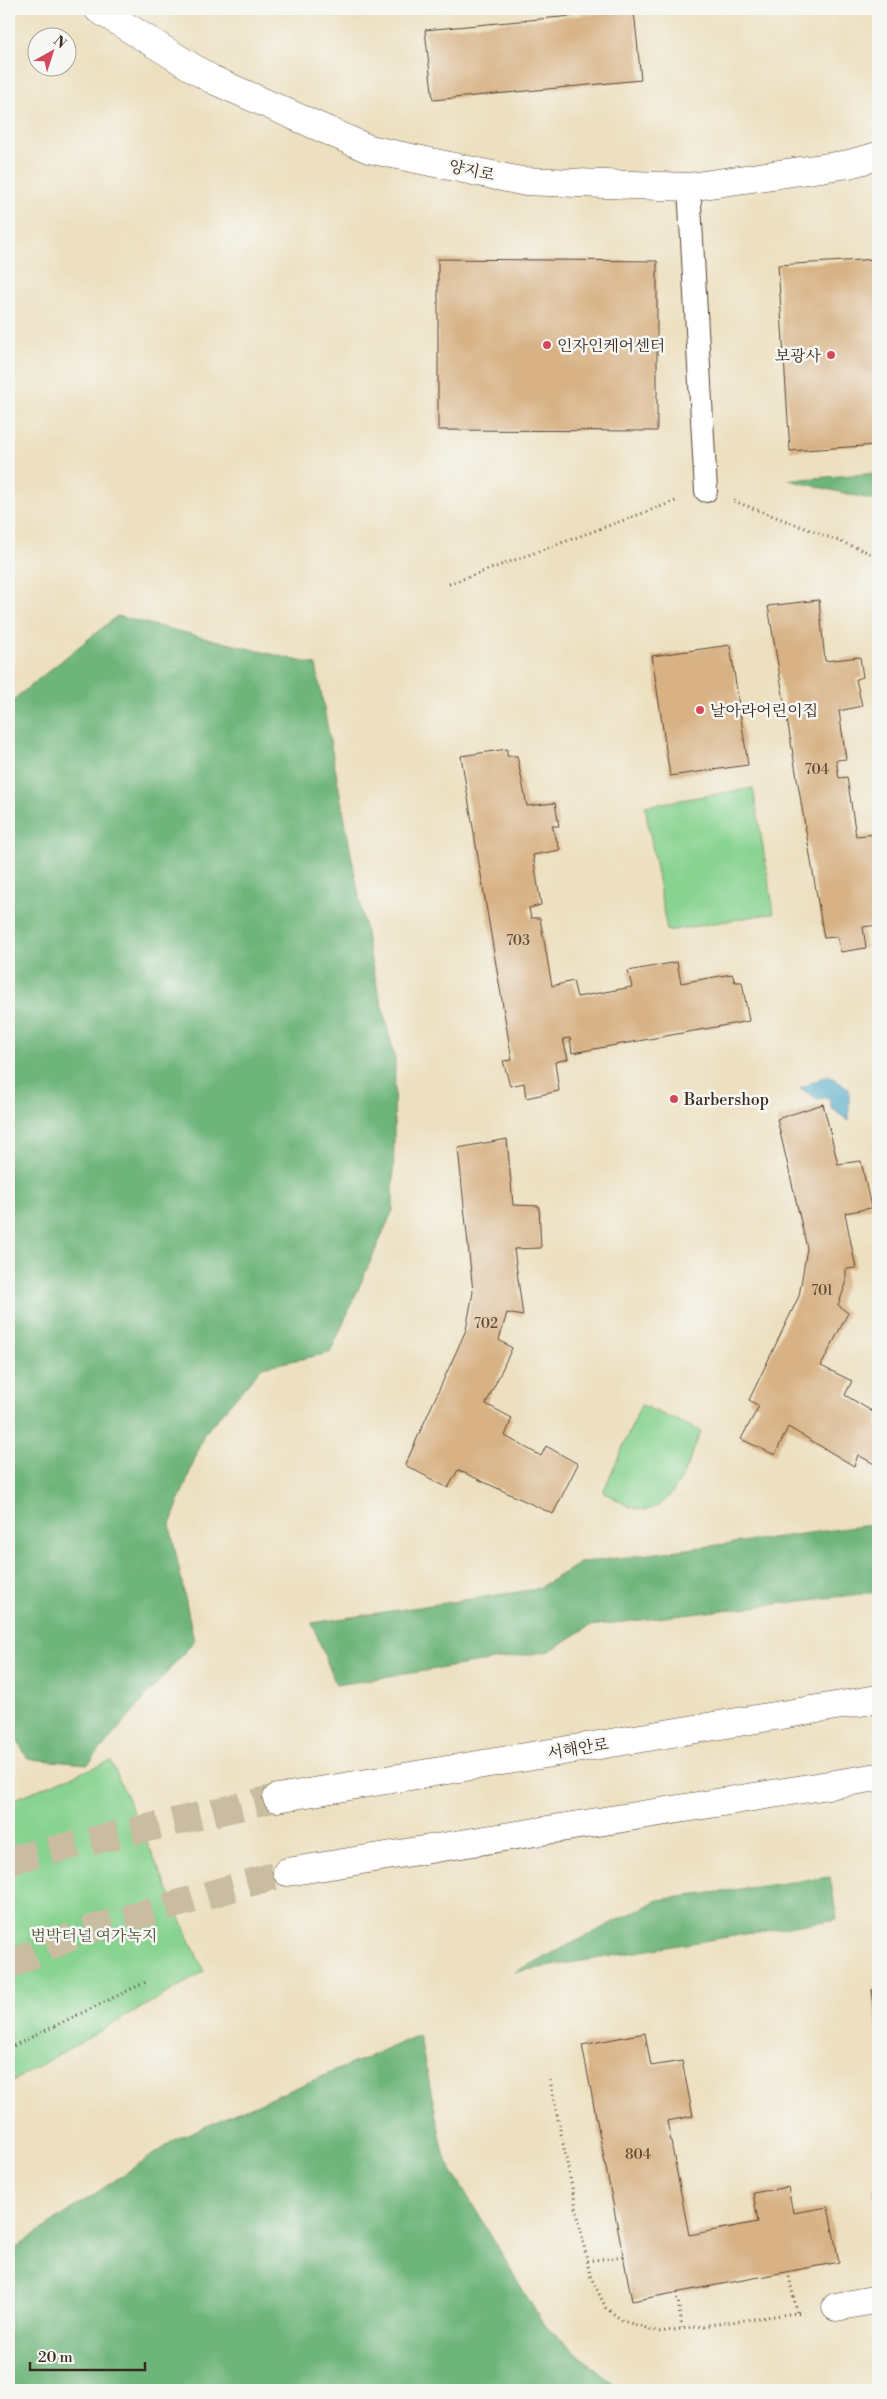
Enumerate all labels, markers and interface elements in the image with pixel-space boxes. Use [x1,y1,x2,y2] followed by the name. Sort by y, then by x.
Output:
[28,28,78,78] north arrow
[50,32,70,53] text: N
[447,156,497,186] street label: 양지로
[557,336,665,356] place label: 인자인케어센터
[541,339,553,351] marker: 인자인케어센터
[775,346,822,366] place label: 보광사
[825,349,837,361] marker: 보광사
[710,701,818,721] place label: 날아라어린이집
[694,704,706,716] marker: 날아라어린이집
[805,761,829,779] house number: 704
[506,932,530,950] house number: 703
[683,1090,769,1110] place label: Barbershop
[668,1093,680,1105] marker: Barbershop
[811,1282,833,1300] house number: 701
[474,1315,498,1333] house number: 702
[546,1734,611,1764] street label: 서해안로
[31,1926,157,1946] park label: 범박터널 여가녹지
[625,2146,651,2164] house number: 804
[30,2339,145,2371] scale bar
[38,2348,73,2367] text: 20 m

